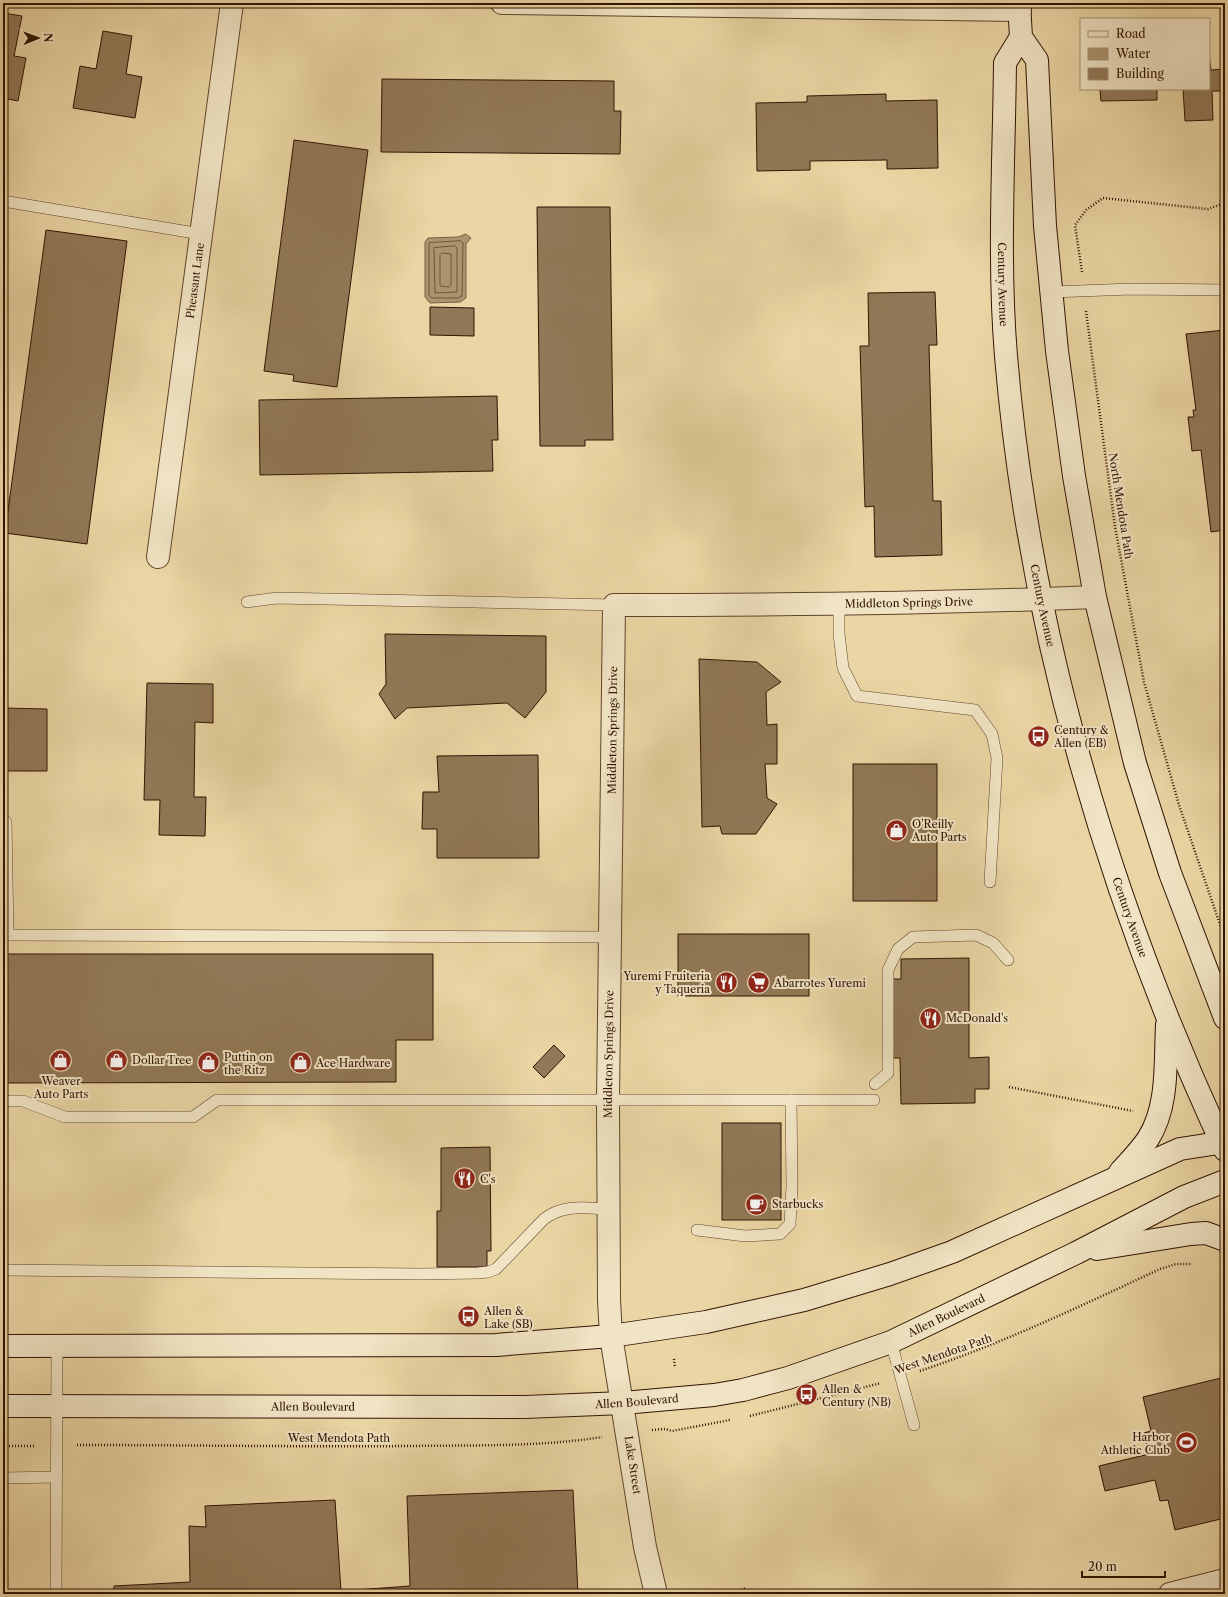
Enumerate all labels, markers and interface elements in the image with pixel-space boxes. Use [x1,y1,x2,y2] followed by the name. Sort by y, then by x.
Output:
[18,18,58,58] north arrow
[1080,18,1210,90] legend
[1116,26,1146,41] text: Road
[41,33,55,43] text: N
[1115,46,1150,61] text: Water
[1116,66,1164,81] text: Building
[183,242,207,319] street label: Pheasant Lane
[995,242,1011,327] street label: Century Avenue
[1106,452,1136,560] street label: North Mendota Path
[1027,563,1058,648] street label: Century Avenue
[845,594,973,611] street label: Middleton Springs Drive
[605,666,620,794] street label: Middleton Springs Drive
[1025,723,1051,749] bus stop icon: Century & Allen (EB)
[1053,723,1109,750] place label: Century & Allen (EB)
[883,817,909,843] shop icon: O'Reilly Auto Parts
[911,817,967,844] place label: O'Reilly Auto Parts
[1109,875,1151,959] street label: Century Avenue
[622,969,710,996] place label: Yuremi Fruiteria y Taqueria
[713,969,739,995] restaurant icon: Yuremi Fruiteria y Taqueria
[745,970,771,996] supermarket icon: Abarrotes Yuremi
[773,976,866,990] place label: Abarrotes Yuremi
[601,990,616,1118] street label: Middleton Springs Drive
[917,1005,943,1031] restaurant icon: McDonald's
[946,1011,1008,1025] place label: McDonald's
[104,1047,130,1073] shop icon: Dollar Tree
[48,1048,74,1074] shop icon: Weaver Auto Parts
[195,1050,221,1076] shop icon: Puttin on the Ritz
[224,1050,273,1077] place label: Puttin on the Ritz
[288,1050,314,1076] shop icon: Ace Hardware
[132,1053,191,1067] place label: Dollar Tree
[315,1056,390,1070] place label: Ace Hardware
[33,1074,88,1101] place label: Weaver Auto Parts
[452,1166,478,1192] restaurant icon: C's
[480,1172,496,1186] place label: C's
[743,1191,769,1217] cafe icon: Starbucks
[772,1197,823,1211] place label: Starbucks
[905,1291,987,1340] street label: Allen Boulevard
[456,1304,482,1330] bus stop icon: Allen & Lake (SB)
[483,1304,533,1331] place label: Allen & Lake (SB)
[891,1331,994,1378] street label: West Mendota Path
[793,1382,819,1408] bus stop icon: Allen & Century (NB)
[821,1382,891,1409] place label: Allen & Century (NB)
[594,1391,680,1411] street label: Allen Boulevard
[270,1400,355,1414] street label: Allen Boulevard
[1100,1430,1170,1457] place label: Harbor Athletic Club
[1173,1430,1199,1456] sports icon: Harbor Athletic Club
[287,1431,390,1445] street label: West Mendota Path
[621,1435,645,1495] street label: Lake Street
[1082,1553,1165,1579] scale bar
[1088,1559,1117,1574] text: 20 m

